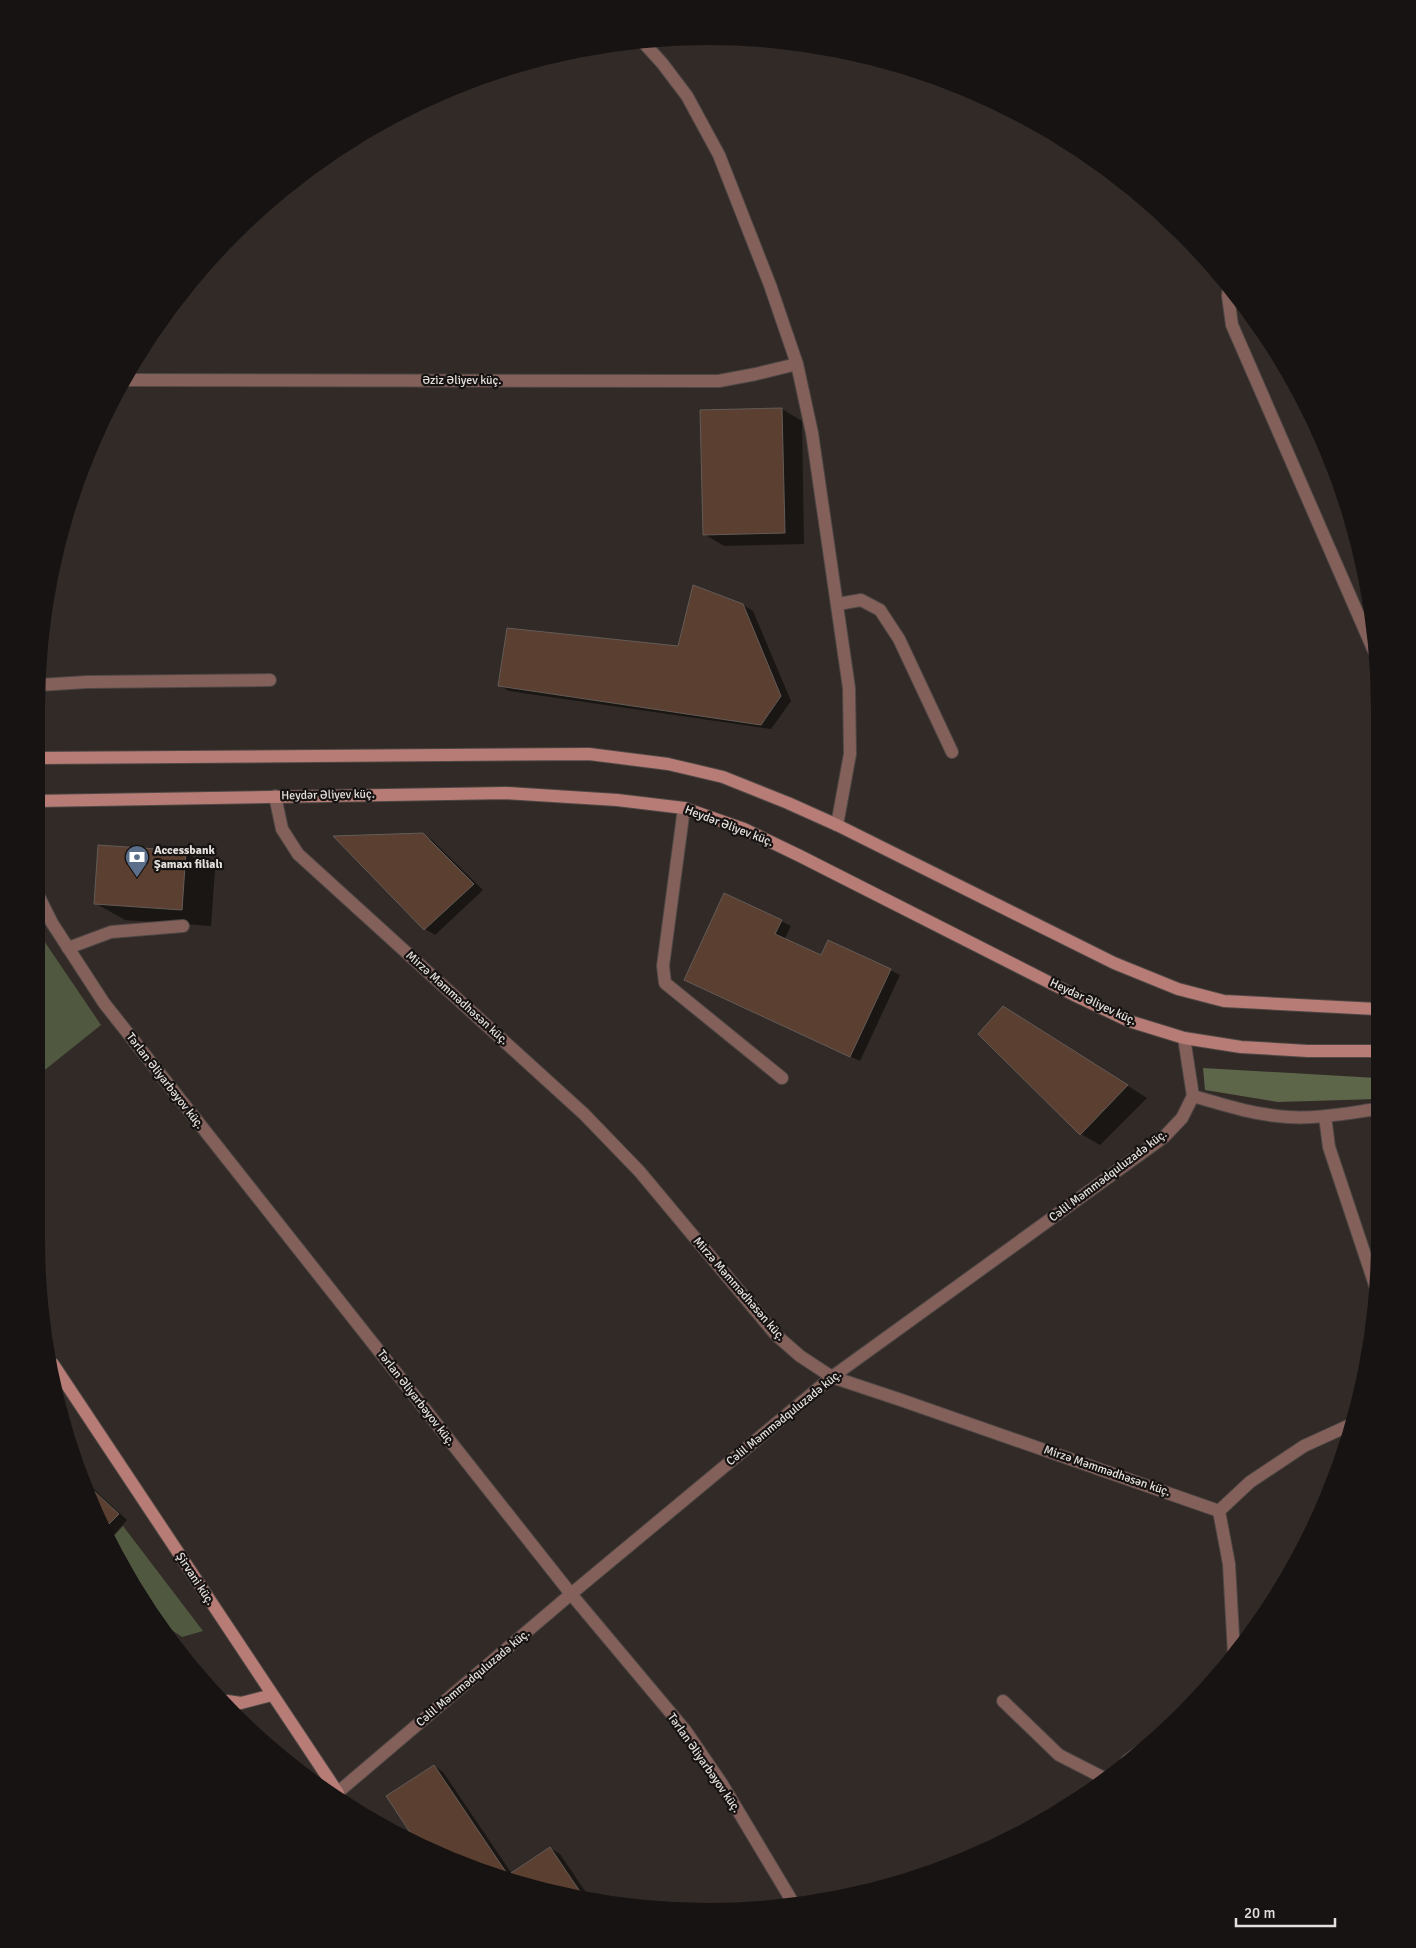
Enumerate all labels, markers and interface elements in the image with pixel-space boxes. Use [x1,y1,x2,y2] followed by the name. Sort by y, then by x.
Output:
[423,373,501,388] street label: Əziz Əliyev küç.
[281,787,375,803] street label: Heydər Əliyev küç.
[683,802,775,850] street label: Heydər Əliyev küç.
[154,843,223,872] place label: Accessbank Şamaxı filialı
[124,844,150,878] bank icon: Accessbank Şamaxı filialı
[403,948,511,1048] street label: Mirzə Məmmədhəsən küç.
[1047,975,1139,1029] street label: Heydər Əliyev küç.
[123,1030,207,1132] street label: Tərlan Əliyarbəyov küç.
[1046,1127,1170,1225] street label: Cəlil Məmmədquluzadə küç.
[690,1234,788,1344] street label: Mirzə Məmmədhəsən küç.
[374,1347,458,1449] street label: Tərlan Əliyarbəyov küç.
[723,1367,845,1469] street label: Cəlil Məmmədquluzadə küç.
[1042,1442,1172,1500] street label: Mirzə Məmmədhəsən küç.
[172,1550,218,1608] street label: Şirvani küç.
[413,1626,533,1730] street label: Cəlil Məmmədquluzadə küç.
[664,1710,744,1816] street label: Tərlan Əliyarbəyov küç.
[1236,1896,1335,1928] scale bar
[1244,1904,1275,1922] text: 20 m

